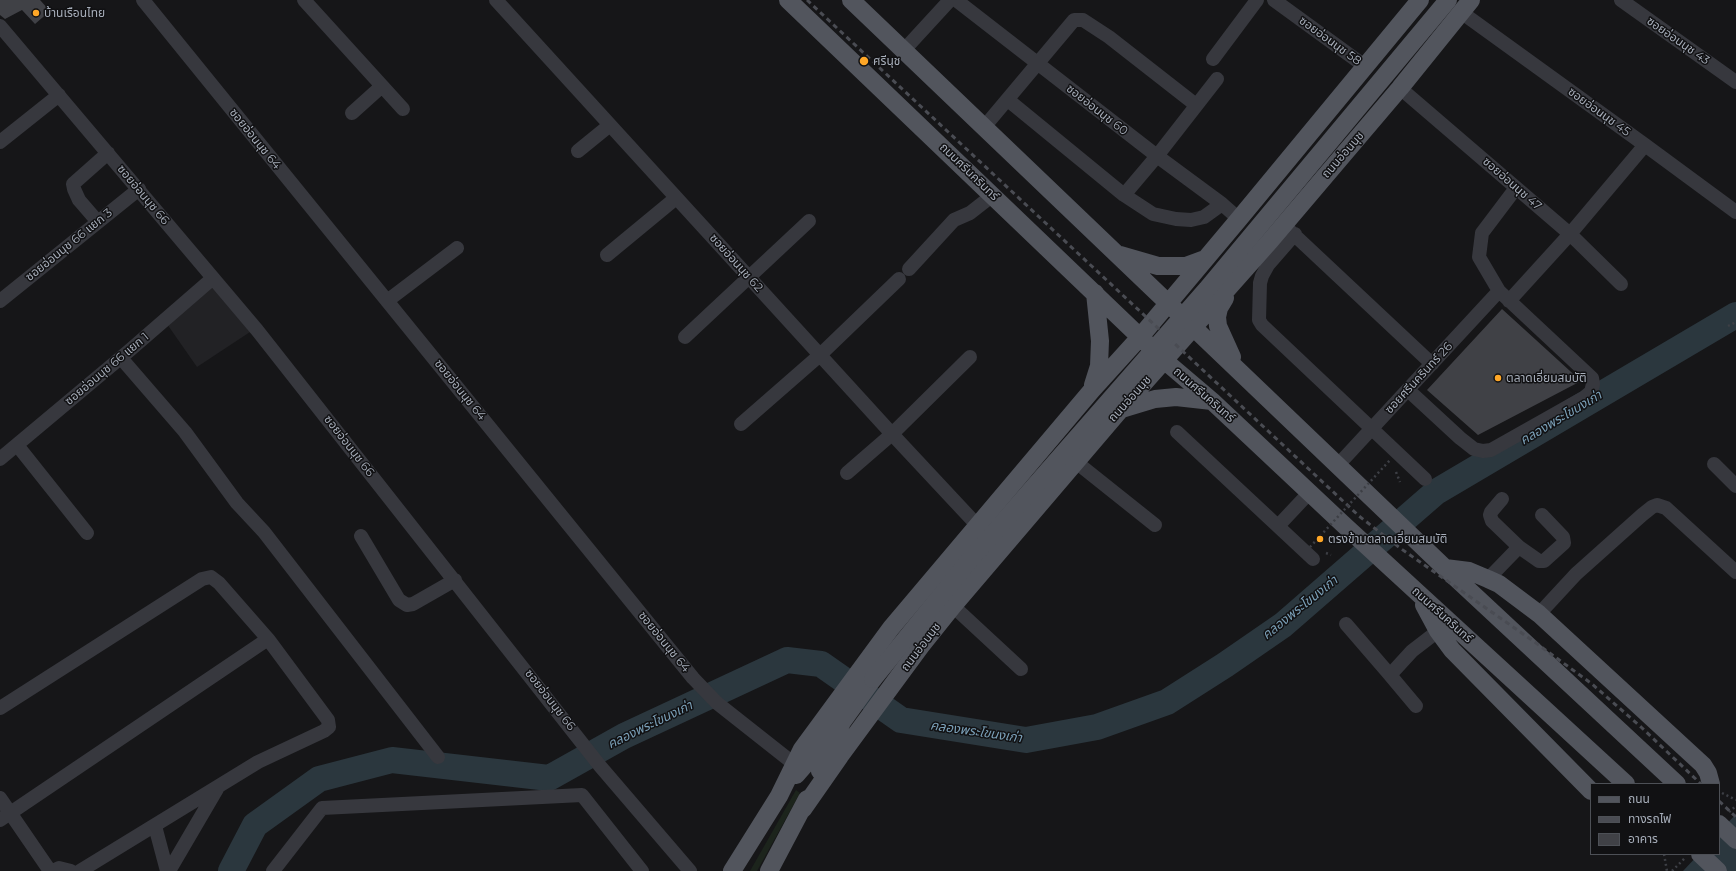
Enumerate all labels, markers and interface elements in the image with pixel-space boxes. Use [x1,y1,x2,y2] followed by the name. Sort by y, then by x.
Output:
[44,6,105,20] place label: บ้านเรือนไทย
[31,8,41,18] marker: บ้านเรือนไทย
[1296,14,1364,68] street label: ซอยอ่อนนุช 58
[1644,14,1712,68] street label: ซอยอ่อนนุช 43
[873,54,900,68] place label: ศรีนุช
[858,55,870,67] marker: ศรีนุช
[1063,81,1131,139] street label: ซอยอ่อนนุช 60
[1565,85,1633,139] street label: ซอยอ่อนนุช 45
[226,106,284,172] street label: ซอยอ่อนนุช 64
[1319,129,1367,181] street label: ถนนอ่อนนุช
[937,140,1001,204] street label: ถนนศรีนครินทร์
[1480,155,1544,213] street label: ซอยอ่อนนุช 47
[114,162,172,228] street label: ซอยอ่อนนุช 66
[23,206,115,284] street label: ซอยอ่อนนุช 66 แยก 3
[706,231,766,295] street label: ซอยอ่อนนุช 62
[62,330,152,408] street label: ซอยอ่อนนุช 66 แยก 1
[1382,339,1456,417] street label: ซอยศรีนครินทร์ 26
[431,357,489,423] street label: ซอยอ่อนนุช 64
[1170,364,1238,426] street label: ถนนศรีนครินทร์
[1506,371,1587,385] place label: ตลาดเอี่ยมสมบัติ
[1106,373,1154,425] street label: ถนนอ่อนนุช
[1493,373,1503,383] marker: ตลาดเอี่ยมสมบัติ
[1517,388,1605,448] water label: คลองพระโขนงเก่า
[321,413,377,479] street label: ซอยอ่อนนุช 66
[1328,532,1447,546] place label: ตรงข้ามตลาดเอี่ยมสมบัติ
[1315,534,1325,544] marker: ตรงข้ามตลาดเอี่ยมสมบัติ
[1259,573,1341,643] water label: คลองพระโขนงเก่า
[1409,584,1475,646] street label: ถนนศรีนครินทร์
[635,609,693,675] street label: ซอยอ่อนนุช 64
[898,620,944,674] street label: ถนนอ่อนนุช
[522,667,578,733] street label: ซอยอ่อนนุช 66
[605,698,695,752] water label: คลองพระโขนงเก่า
[929,718,1023,746] water label: คลองพระโขนงเก่า
[1590,783,1720,855] legend
[1628,791,1650,806] text: ถนน
[1628,811,1671,826] text: ทางรถไฟ
[1628,831,1658,846] text: อาคาร

